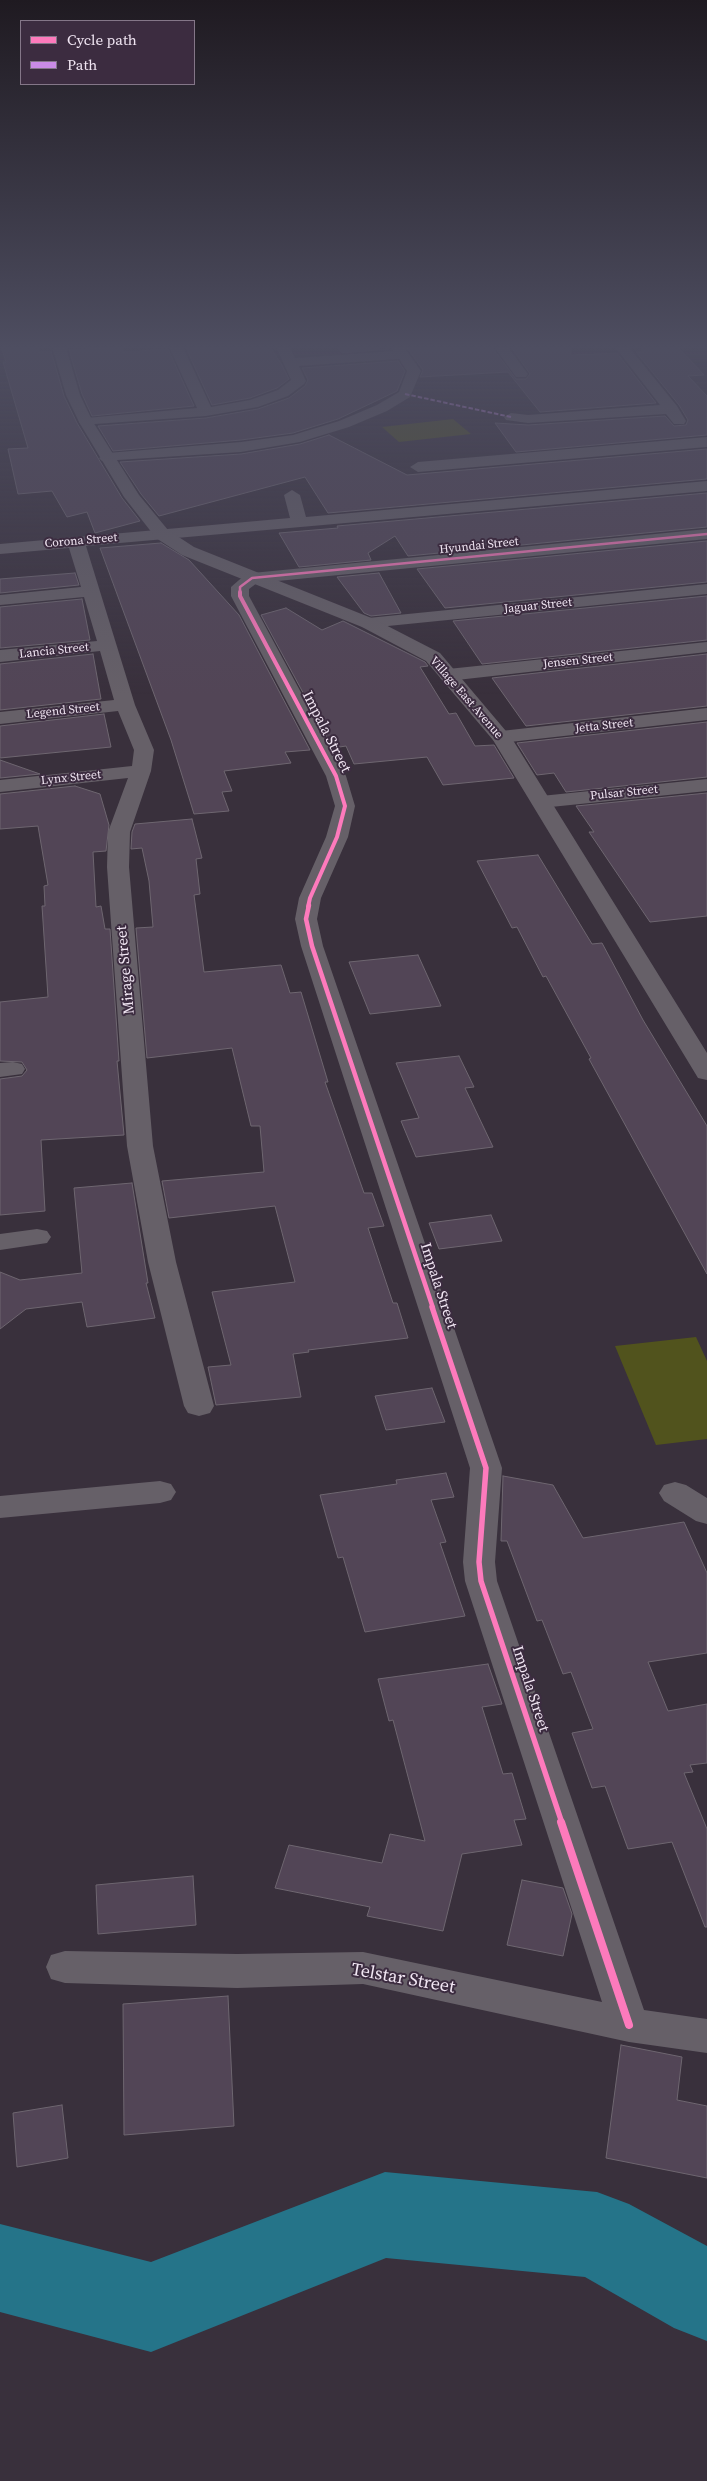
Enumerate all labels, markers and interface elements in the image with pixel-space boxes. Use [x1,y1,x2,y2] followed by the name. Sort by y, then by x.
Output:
[20,20,195,85] legend
[67,29,137,50] text: Cycle path
[67,54,97,75] text: Path
[44,531,118,551] street label: Corona Street
[439,535,519,557] street label: Hyundai Street
[503,595,573,617] street label: Jaguar Street
[19,640,89,662] street label: Lancia Street
[542,650,614,672] street label: Jensen Street
[426,654,506,742] street label: Village East Avenue
[298,688,354,776] street label: Impala Street
[26,700,100,722] street label: Legend Street
[574,716,634,736] street label: Jetta Street
[40,768,102,788] street label: Lynx Street
[590,782,658,804] street label: Pulsar Street
[113,925,139,1015] street label: Mirage Street
[416,1241,460,1331] street label: Impala Street
[508,1644,552,1734] street label: Impala Street
[349,1959,457,1999] street label: Telstar Street

